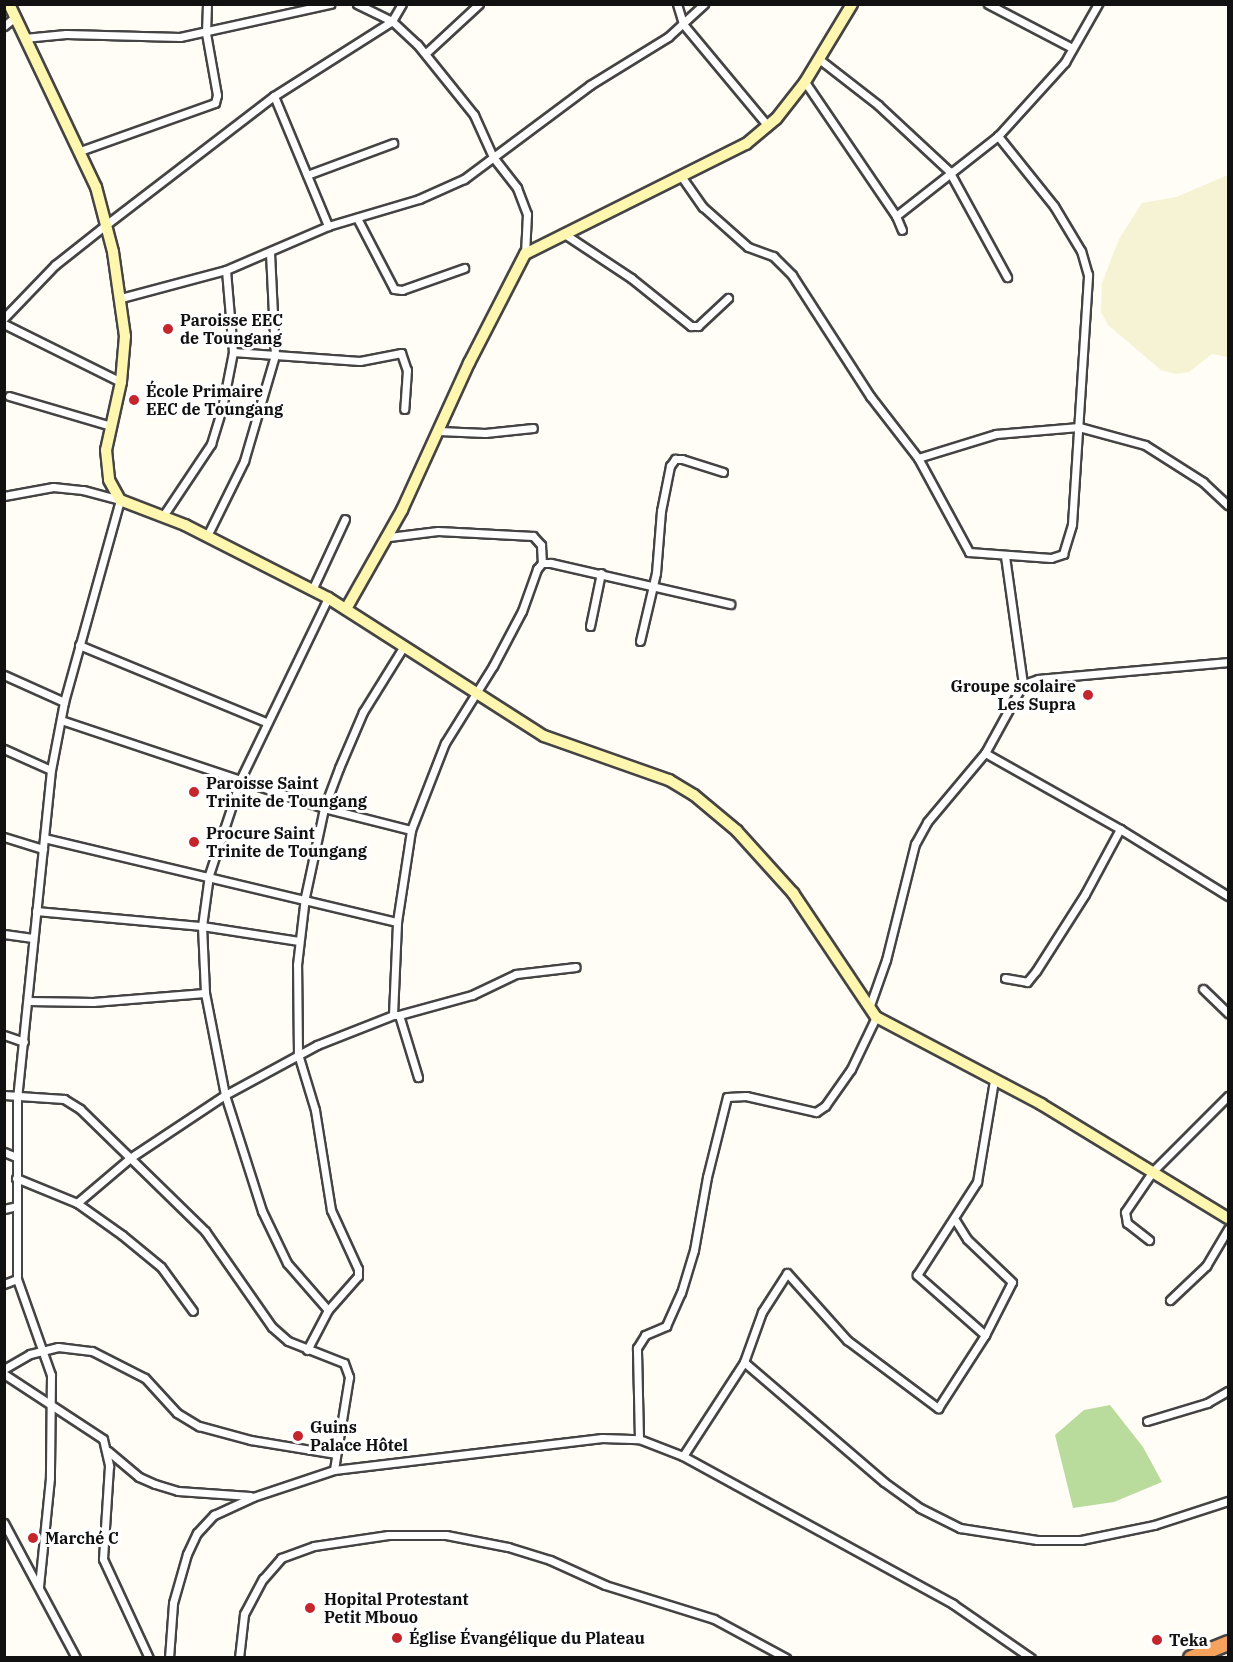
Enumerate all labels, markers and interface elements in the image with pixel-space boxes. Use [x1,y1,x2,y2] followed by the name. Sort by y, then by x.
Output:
[180,310,283,348] place label: Paroisse EEC de Toungang
[161,322,175,336] marker: Paroisse EEC de Toungang
[146,381,283,419] place label: École Primaire EEC de Toungang
[127,393,141,407] marker: École Primaire EEC de Toungang
[950,676,1076,714] place label: Groupe scolaire Les Supra
[1081,688,1095,702] marker: Groupe scolaire Les Supra
[206,773,367,811] place label: Paroisse Saint Trinite de Toungang
[187,785,201,799] marker: Paroisse Saint Trinite de Toungang
[206,823,367,861] place label: Procure Saint Trinite de Toungang
[187,835,201,849] marker: Procure Saint Trinite de Toungang
[310,1417,408,1455] place label: Guins Palace Hôtel
[291,1429,305,1443] marker: Guins Palace Hôtel
[45,1528,119,1548] place label: Marché C
[26,1531,40,1545] marker: Marché C
[324,1589,468,1627] place label: Hopital Protestant Petit Mbouo
[301,1599,319,1617] marker: Hopital Protestant Petit Mbouo
[409,1628,645,1648] place label: Église Évangélique du Plateau
[1169,1630,1208,1650] place label: Teka
[390,1631,404,1645] marker: Église Évangélique du Plateau
[1150,1633,1164,1647] marker: Teka

